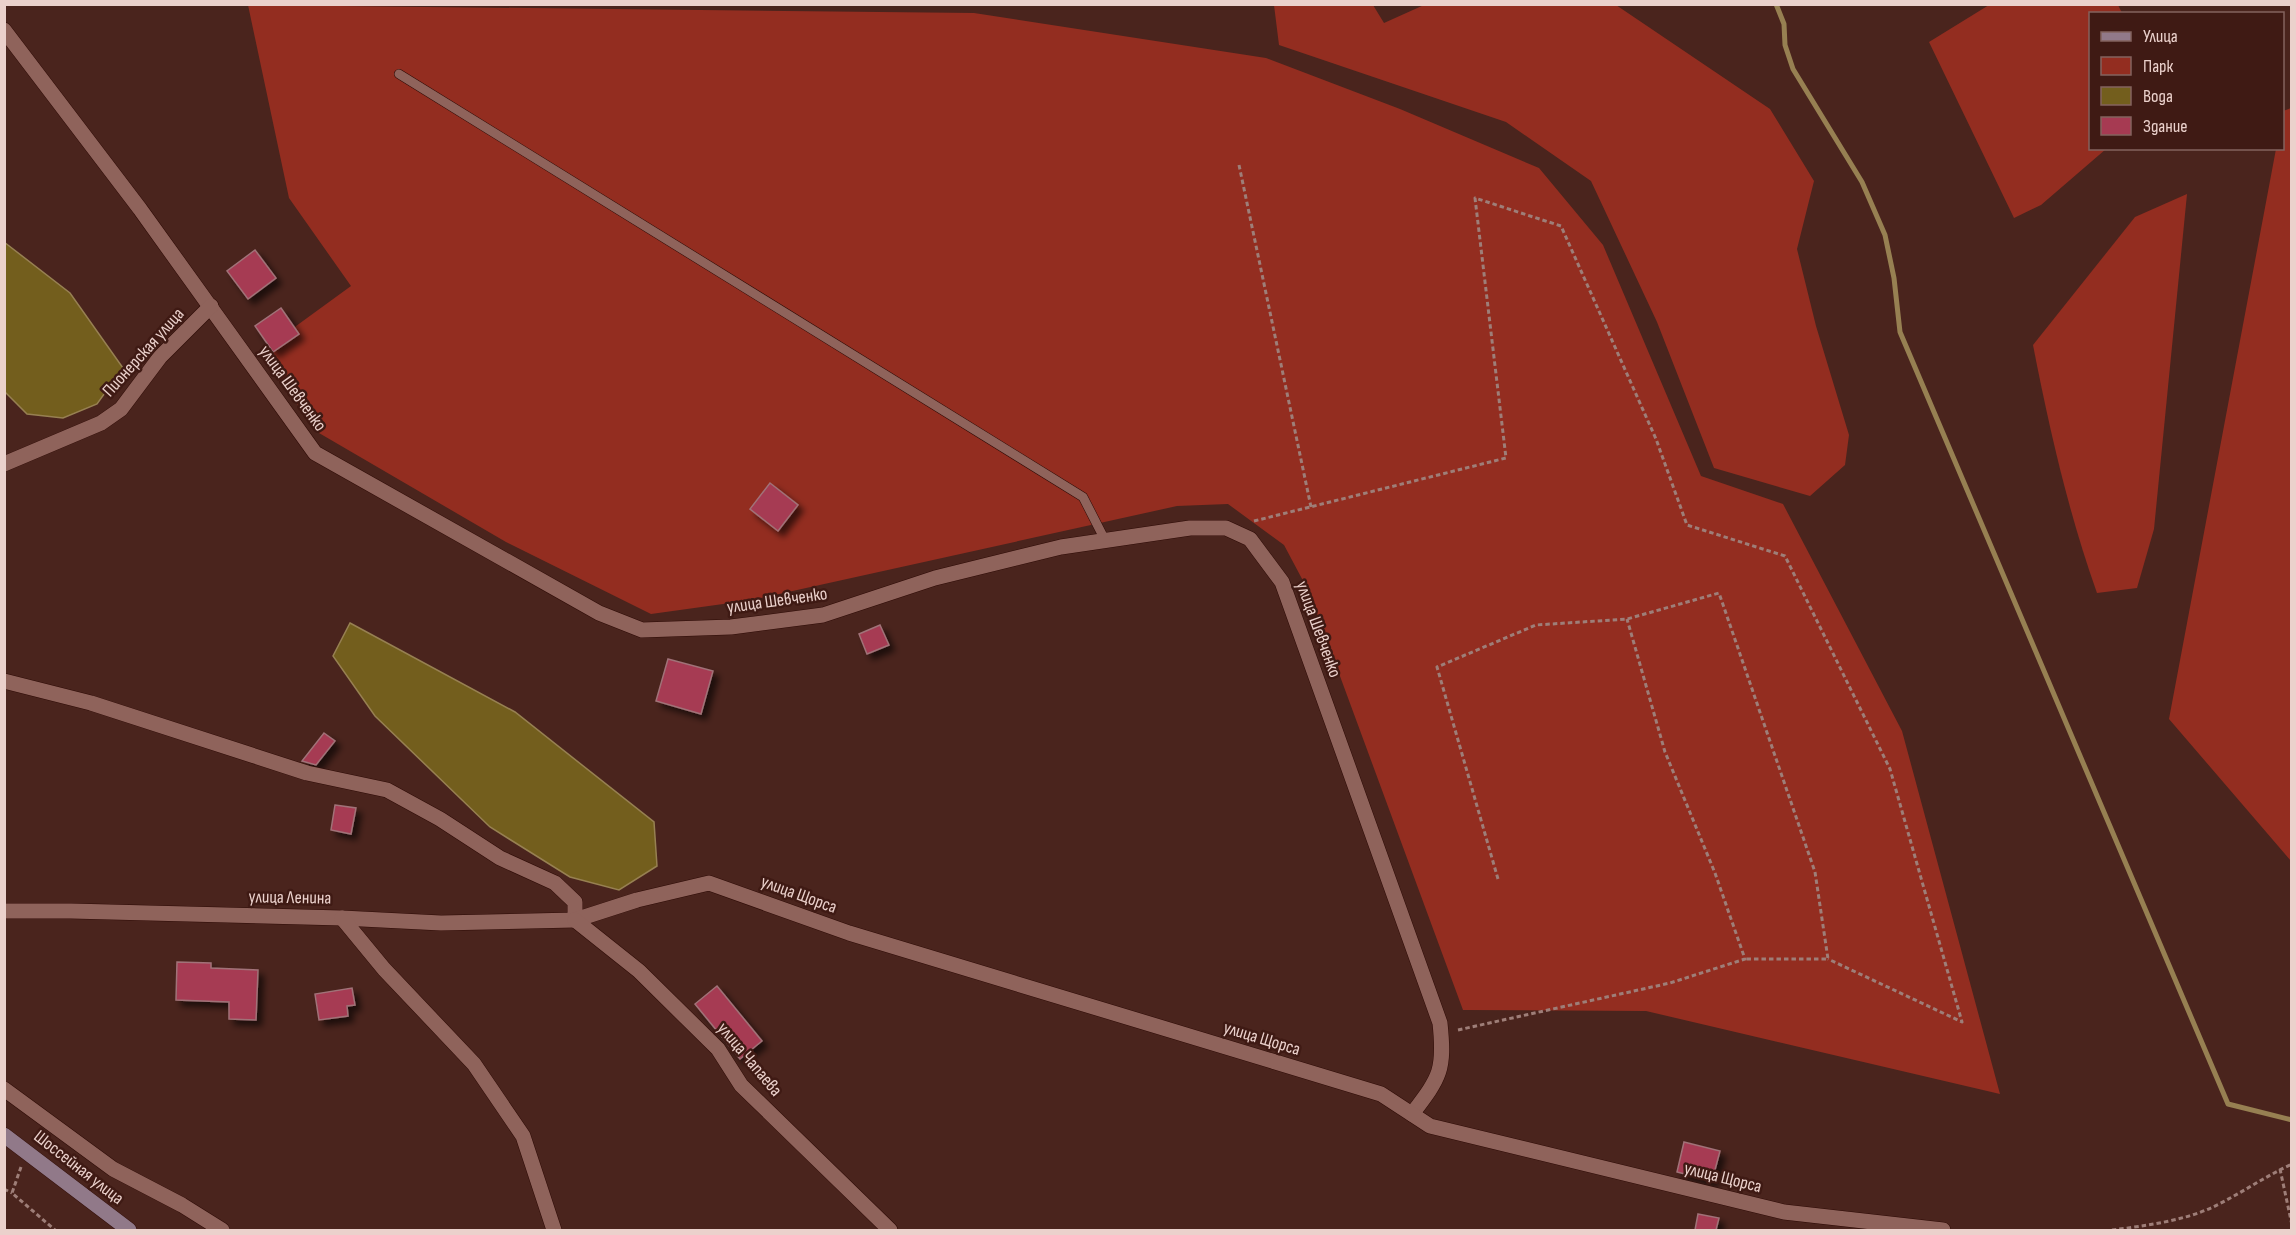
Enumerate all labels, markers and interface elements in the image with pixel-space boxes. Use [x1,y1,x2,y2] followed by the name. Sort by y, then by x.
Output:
[2089,12,2284,150] legend
[2143,26,2178,47] text: Улица
[2143,56,2174,77] text: Парк
[2143,86,2173,107] text: Вода
[2143,116,2188,137] text: Здание
[98,304,189,401] street label: Пионерская улица
[254,341,331,435] street label: улица Шевченко
[1291,578,1346,680] street label: улица Шевченко
[726,583,829,618] street label: улица Шевченко
[758,871,840,918] street label: улица Щорса
[249,886,332,909] street label: улица Ленина
[1221,1017,1303,1060] street label: улица Щорса
[713,1018,787,1101] street label: улица Чапаева
[30,1126,128,1209] street label: Шоссейная улица
[1682,1158,1764,1197] street label: улица Щорса

